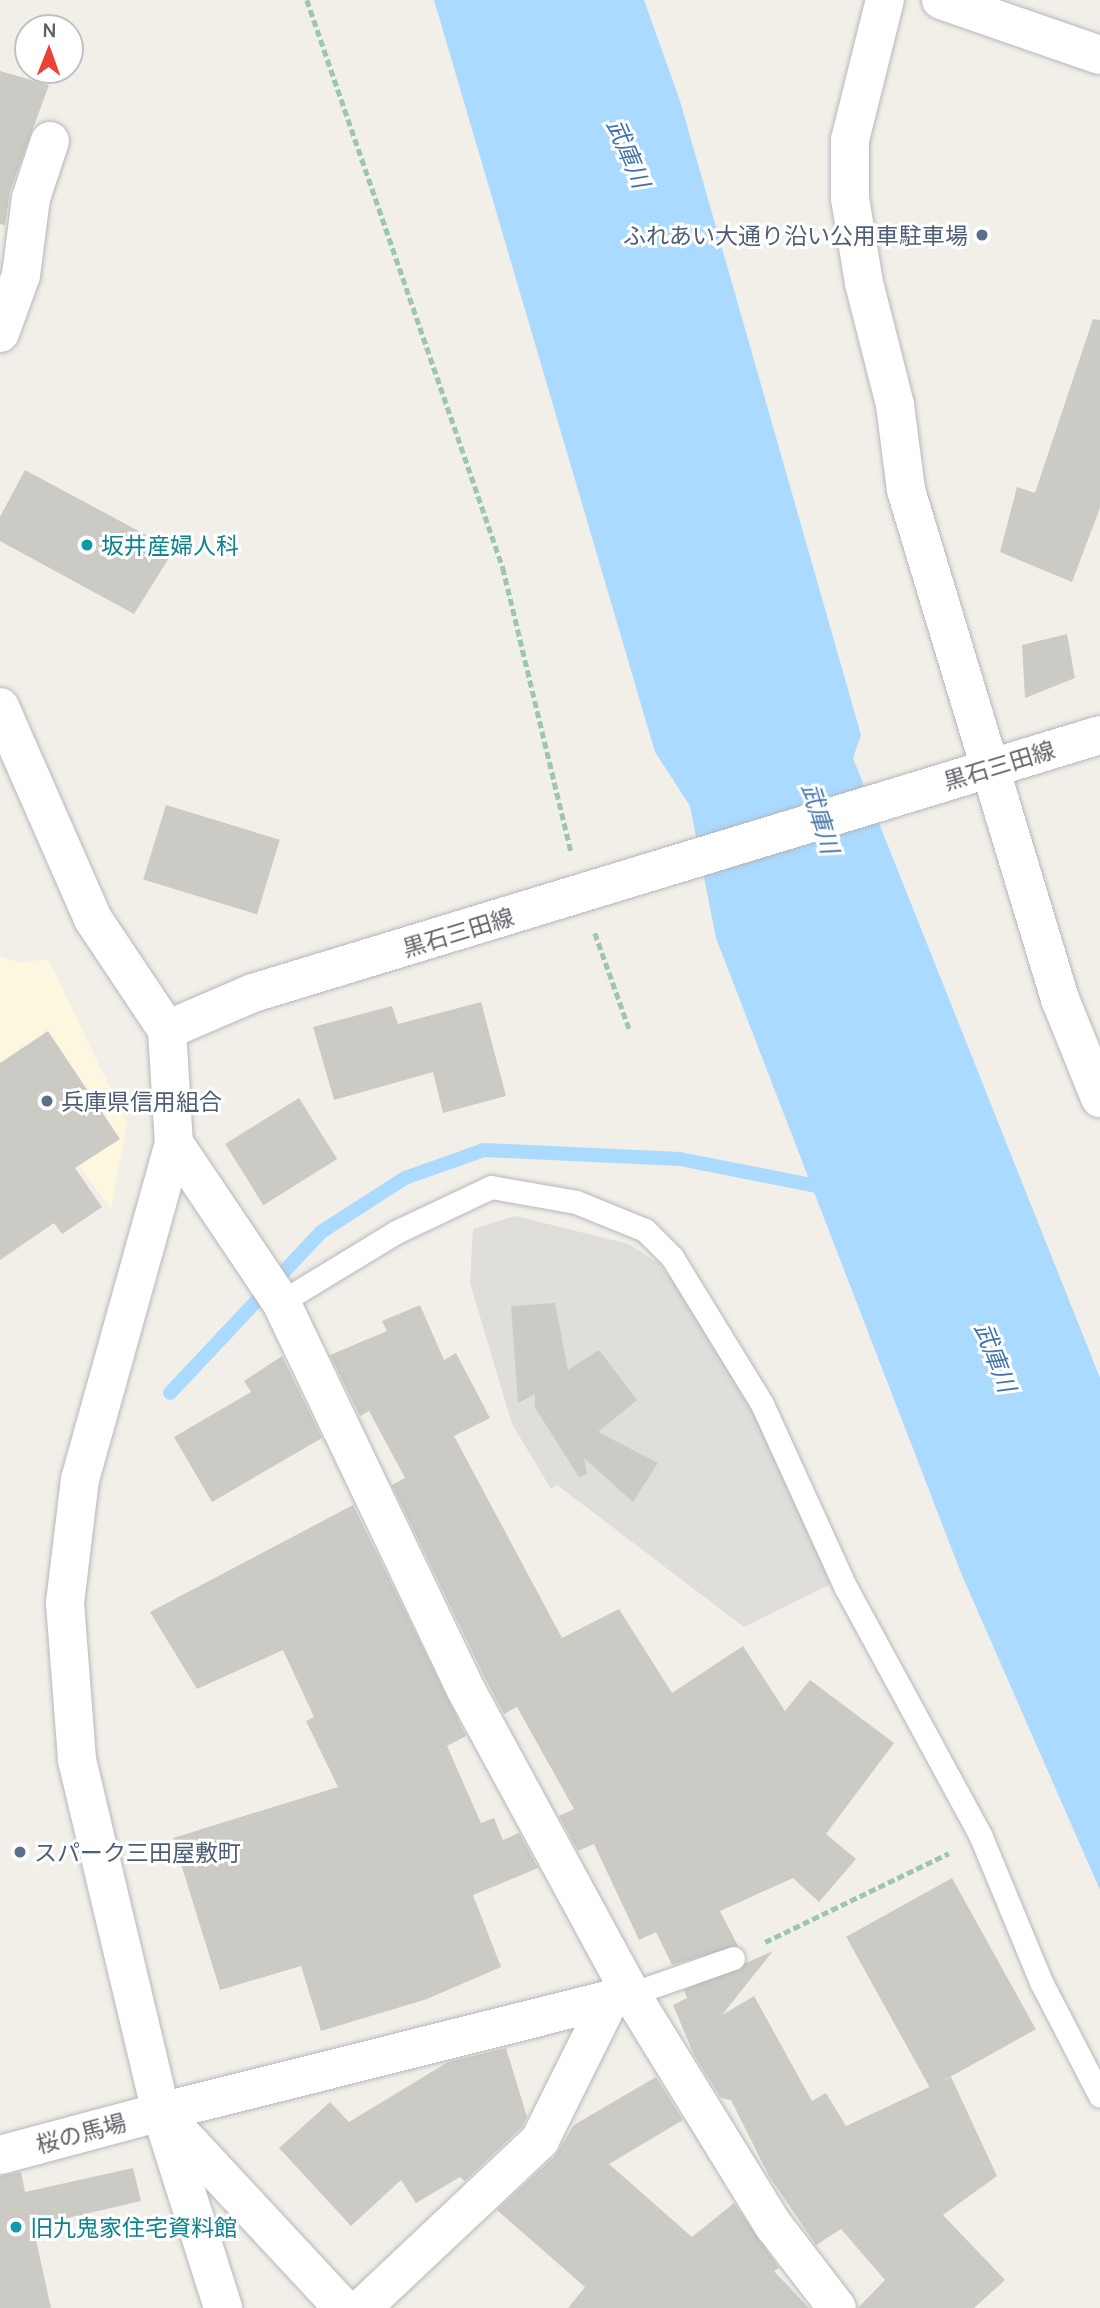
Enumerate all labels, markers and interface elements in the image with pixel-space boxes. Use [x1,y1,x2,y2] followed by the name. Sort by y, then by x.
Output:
[14,14,84,84] north arrow
[42,17,56,43] text: N
[602,114,656,192] water label: 武庫川
[623,221,968,249] place label: ふれあい大通り沿い公用車駐車場
[974,227,990,243] marker: ふれあい大通り沿い公用車駐車場
[101,531,239,559] place label: 坂井産婦人科
[79,537,95,553] marker: 坂井産婦人科
[940,735,1058,795] street label: 黒石三田線
[797,779,845,857] water label: 武庫川
[399,902,517,962] street label: 黒石三田線
[61,1087,222,1115] place label: 兵庫県信用組合
[39,1093,55,1109] marker: 兵庫県信用組合
[970,1318,1022,1396] water label: 武庫川
[34,1838,241,1866] place label: スパーク三田屋敷町
[12,1844,28,1860] marker: スパーク三田屋敷町
[33,2108,129,2158] street label: 桜の馬場
[30,2213,237,2241] place label: 旧九鬼家住宅資料館
[8,2219,24,2235] marker: 旧九鬼家住宅資料館

